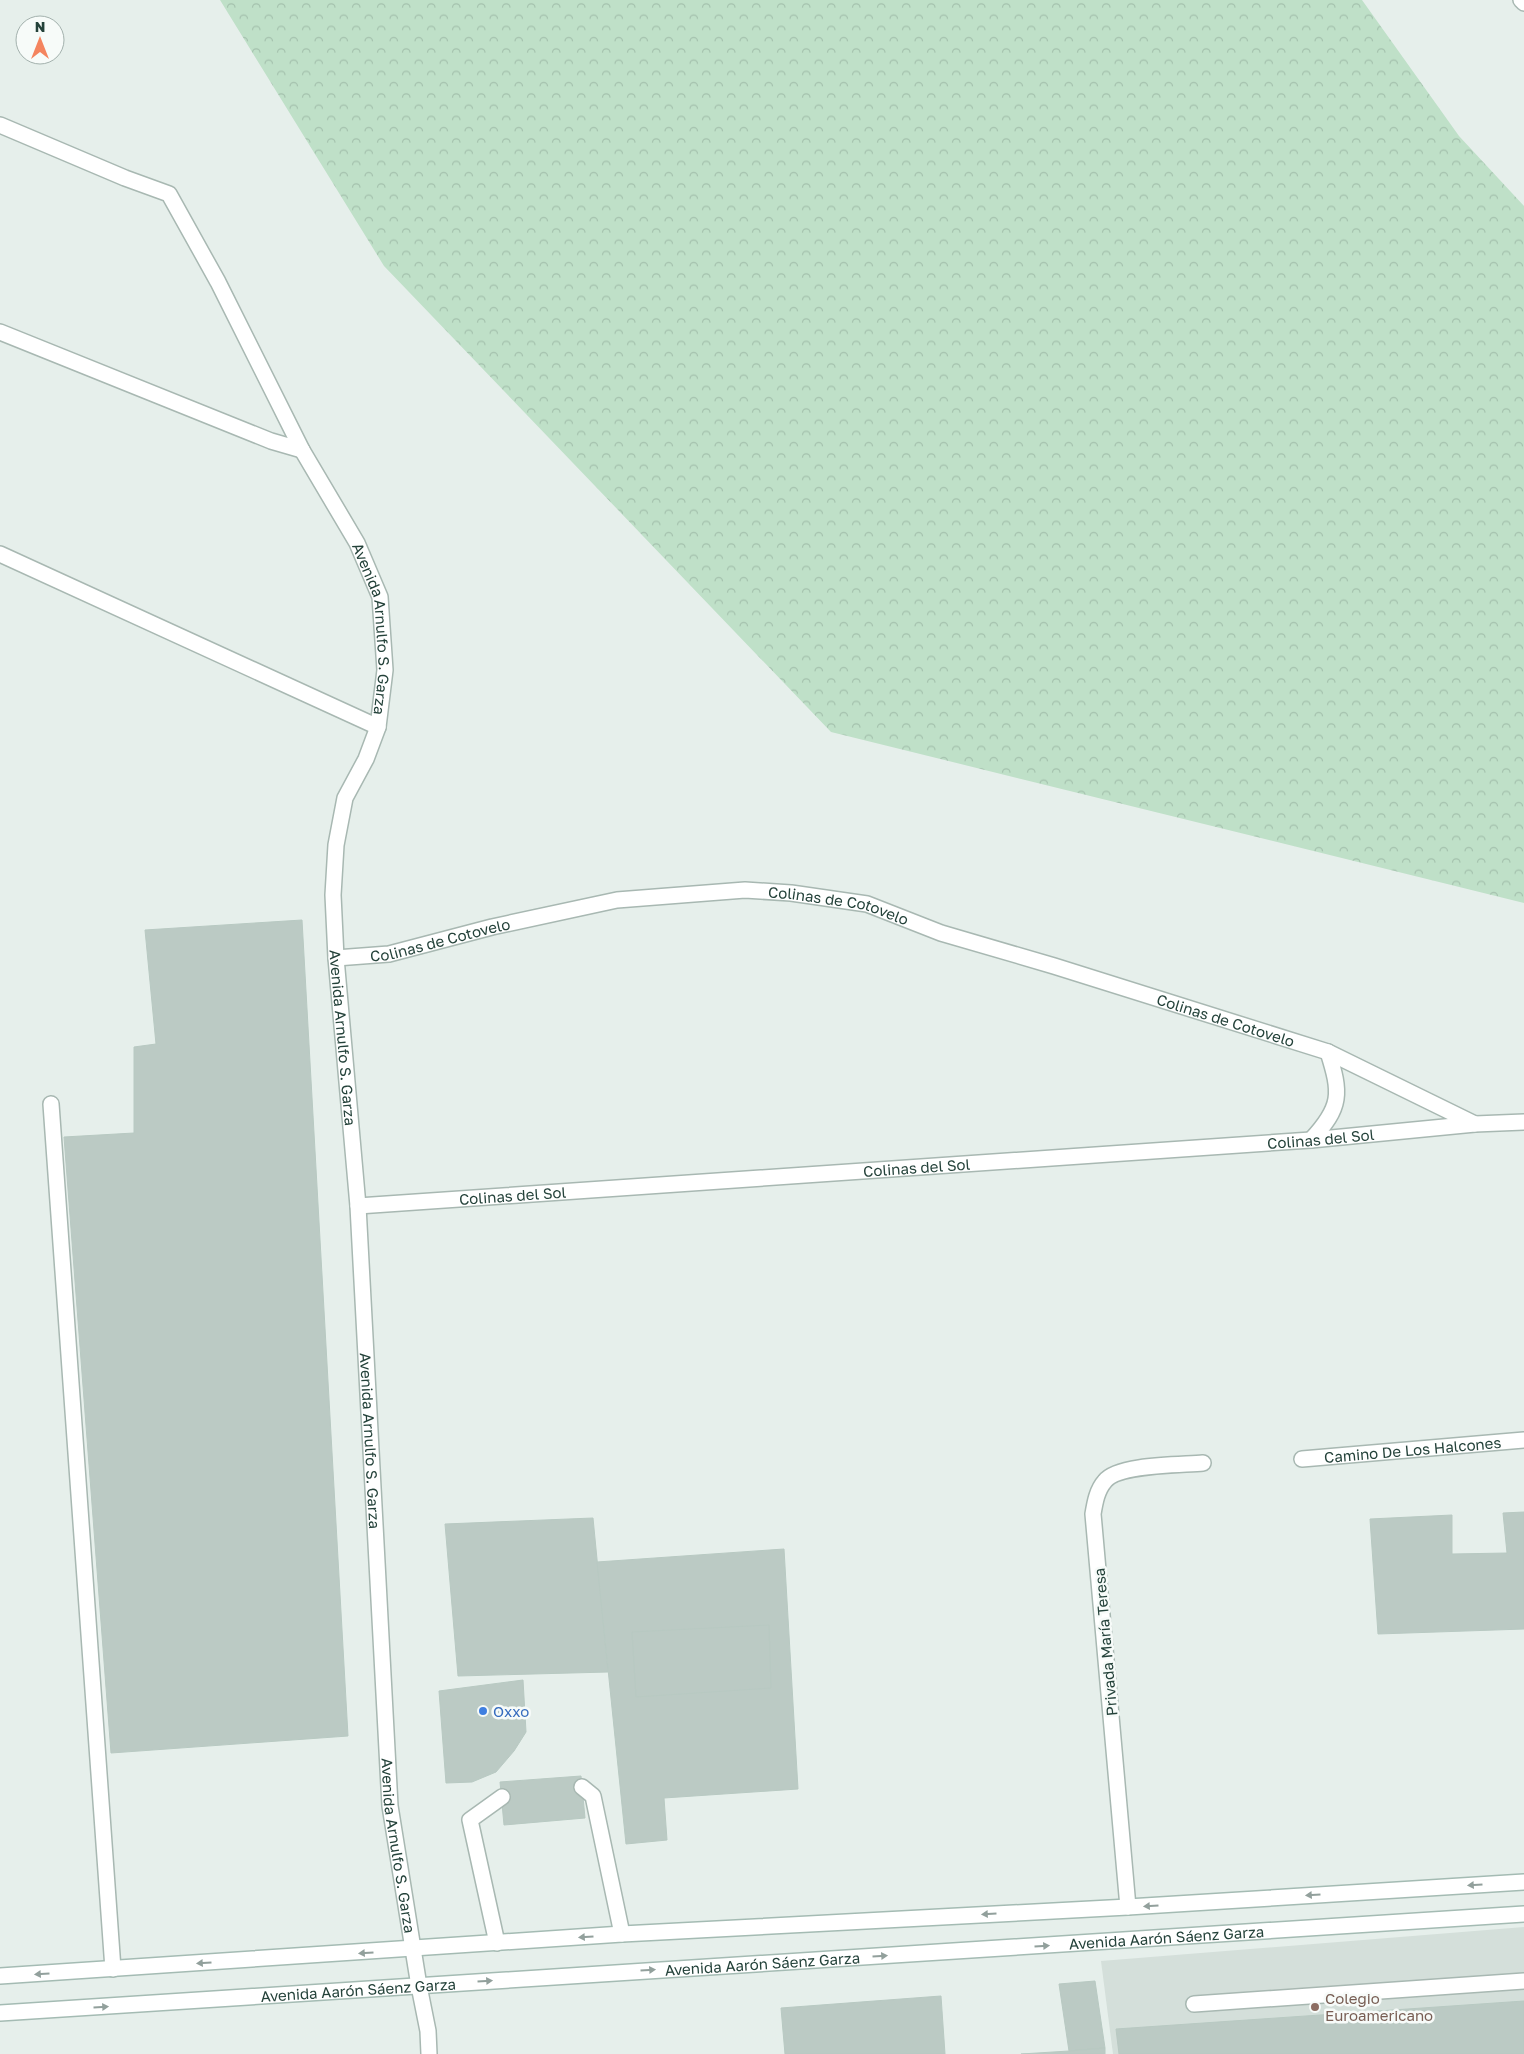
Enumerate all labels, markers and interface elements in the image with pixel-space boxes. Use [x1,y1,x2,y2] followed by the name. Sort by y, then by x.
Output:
[15,15,65,65] north arrow
[35,18,45,35] text: N
[349,540,394,716] street label: Avenida Arnulfo S. Garza
[768,883,911,928] street label: Colinas de Cotovelo
[369,914,512,964] street label: Colinas de Cotovelo
[327,949,360,1126] street label: Avenida Arnulfo S. Garza
[1155,990,1297,1050] street label: Colinas de Cotovelo
[1266,1125,1375,1152] street label: Colinas del Sol
[862,1155,971,1180] street label: Colinas del Sol
[458,1183,567,1208] street label: Colinas del Sol
[357,1352,384,1529] street label: Avenida Arnulfo S. Garza
[1323,1433,1502,1466] street label: Camino De Los Halcones
[1090,1567,1120,1717] street label: Privada María Teresa
[493,1702,529,1720] place label: Oxxo
[477,1705,489,1717] marker: Oxxo
[378,1758,419,1934] street label: Avenida Arnulfo S. Garza
[1467,1881,1483,1889] one-way arrow
[1305,1892,1321,1900] one-way arrow
[1143,1902,1159,1910] one-way arrow
[980,1911,996,1919] one-way arrow
[1068,1922,1265,1953] street label: Avenida Aarón Sáenz Garza
[578,1933,594,1941] one-way arrow
[1034,1941,1050,1949] one-way arrow
[664,1948,861,1979] street label: Avenida Aarón Sáenz Garza
[358,1950,374,1958] one-way arrow
[872,1952,888,1960] one-way arrow
[195,1960,211,1968] one-way arrow
[640,1966,656,1974] one-way arrow
[33,1970,49,1978] one-way arrow
[260,1974,456,2005] street label: Avenida Aarón Sáenz Garza
[478,1976,494,1984] one-way arrow
[1325,1989,1433,2024] place label: Colegio Euroamericano
[1309,2001,1321,2013] marker: Colegio Euroamericano
[93,2003,109,2011] one-way arrow

